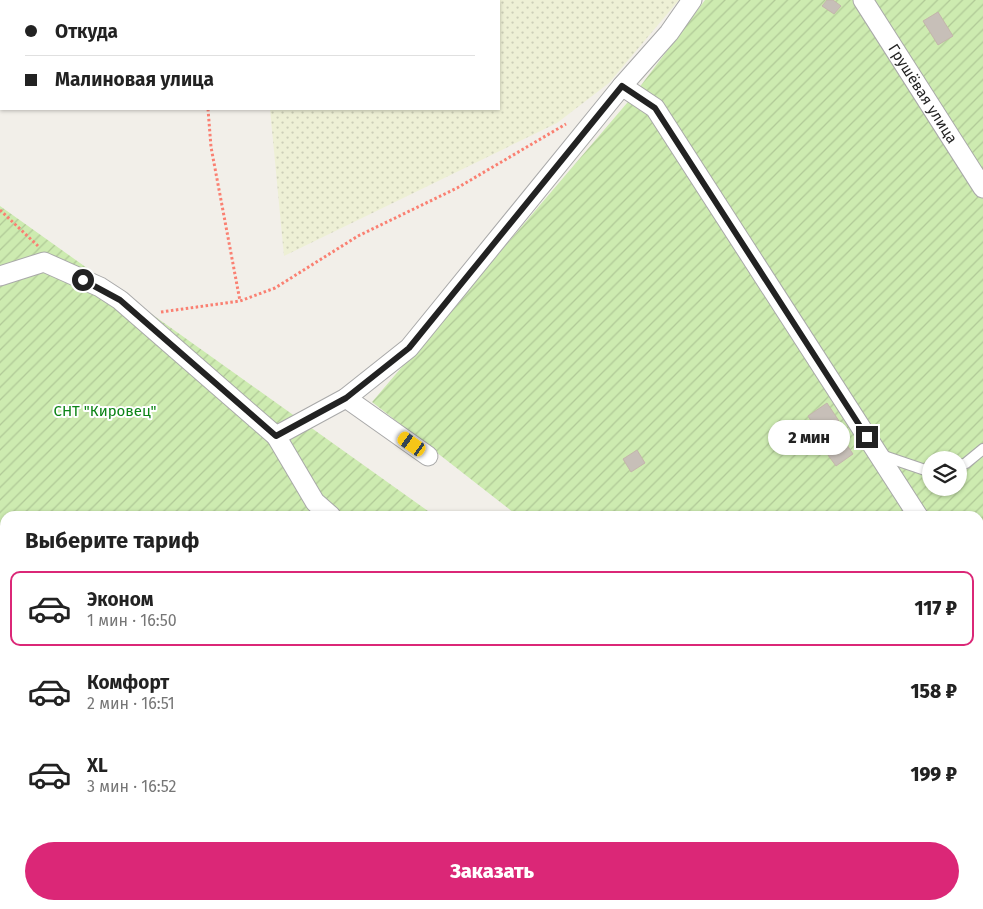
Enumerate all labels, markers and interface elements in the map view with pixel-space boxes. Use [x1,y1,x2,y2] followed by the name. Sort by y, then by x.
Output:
[55,20,118,43] text: Откуда
[884,40,961,147] street label: Грушёвая улица
[55,68,214,91] text: Малиновая улица
[72,269,94,291] route start
[53,402,157,420] park label: СНТ "Кировец"
[767,420,850,454] callout: 2 мин
[856,426,878,448] route end
[788,428,830,447] text: 2 мин
[395,429,428,459] car
[922,451,967,496] map controls
[922,451,967,496] button: layers
[25,527,200,554] text: Выберите тариф
[27,586,72,631] icon: car
[87,588,154,611] text: Эконом
[915,597,957,620] text: 117 ₽
[87,611,177,630] text: 1 мин · 16:50
[27,669,72,714] icon: car
[87,671,169,694] text: Комфорт
[911,680,957,703] text: 158 ₽
[87,694,175,713] text: 2 мин · 16:51
[27,752,72,797] icon: car
[87,754,108,777] text: XL
[910,763,957,786] text: 199 ₽
[87,777,176,796] text: 3 мин · 16:52
[25,842,959,900] button: Заказать

